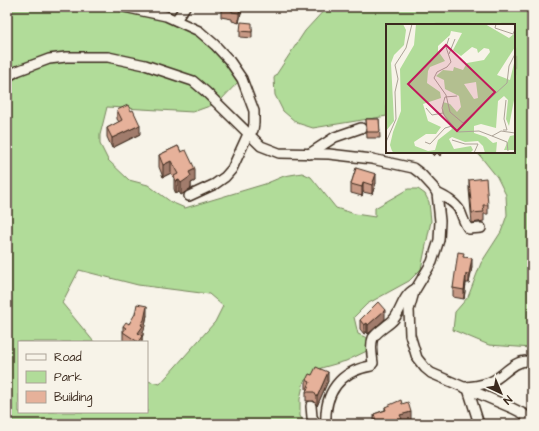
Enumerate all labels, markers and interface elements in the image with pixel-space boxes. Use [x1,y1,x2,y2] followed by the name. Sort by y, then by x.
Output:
[386,24,515,153] inset map
[18,341,148,413] legend
[54,349,82,366] text: Road
[54,369,82,386] text: Park
[481,373,521,413] north arrow
[54,389,92,407] text: Building
[500,392,515,408] text: N

